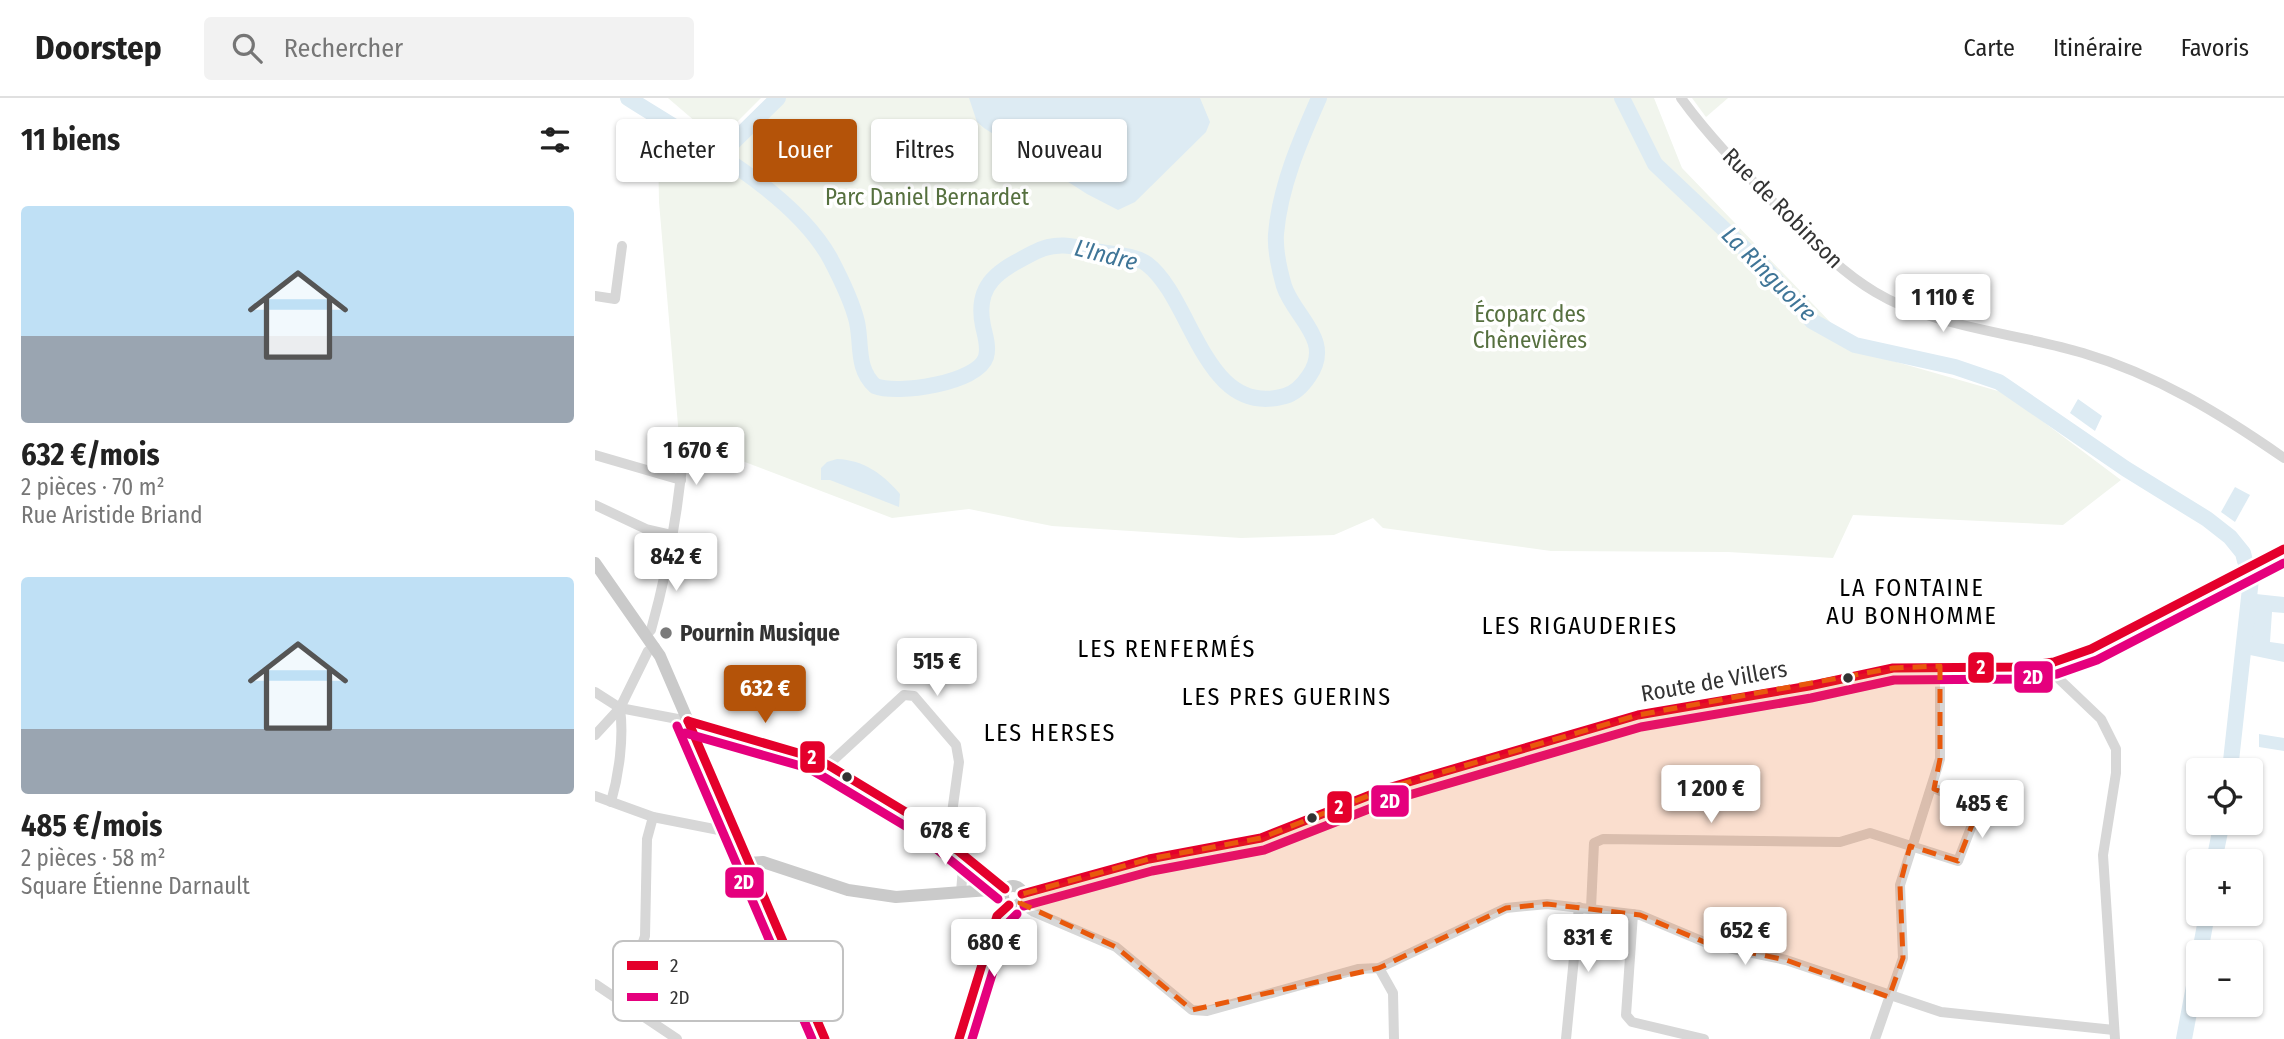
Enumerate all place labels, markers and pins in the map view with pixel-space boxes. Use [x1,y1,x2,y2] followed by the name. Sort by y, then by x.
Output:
[1878,274,2008,334] pin: 1 110 €
[631,428,761,487] pin: 1 670 €
[627,533,725,593] pin: 842 €
[680,619,840,647] place label: Pournin Musique
[658,625,674,641] marker: Pournin Musique
[888,638,986,698] pin: 515 €
[716,666,814,725] pin: 632 €
[1841,671,1855,685] unlabelled marker
[1646,766,1776,825] pin: 1 200 €
[840,770,854,784] unlabelled marker
[1933,780,2031,840] pin: 485 €
[896,808,994,867] pin: 678 €
[1305,811,1319,825] unlabelled marker
[1696,908,1794,967] pin: 652 €
[1539,914,1637,974] pin: 831 €
[945,920,1043,979] pin: 680 €

